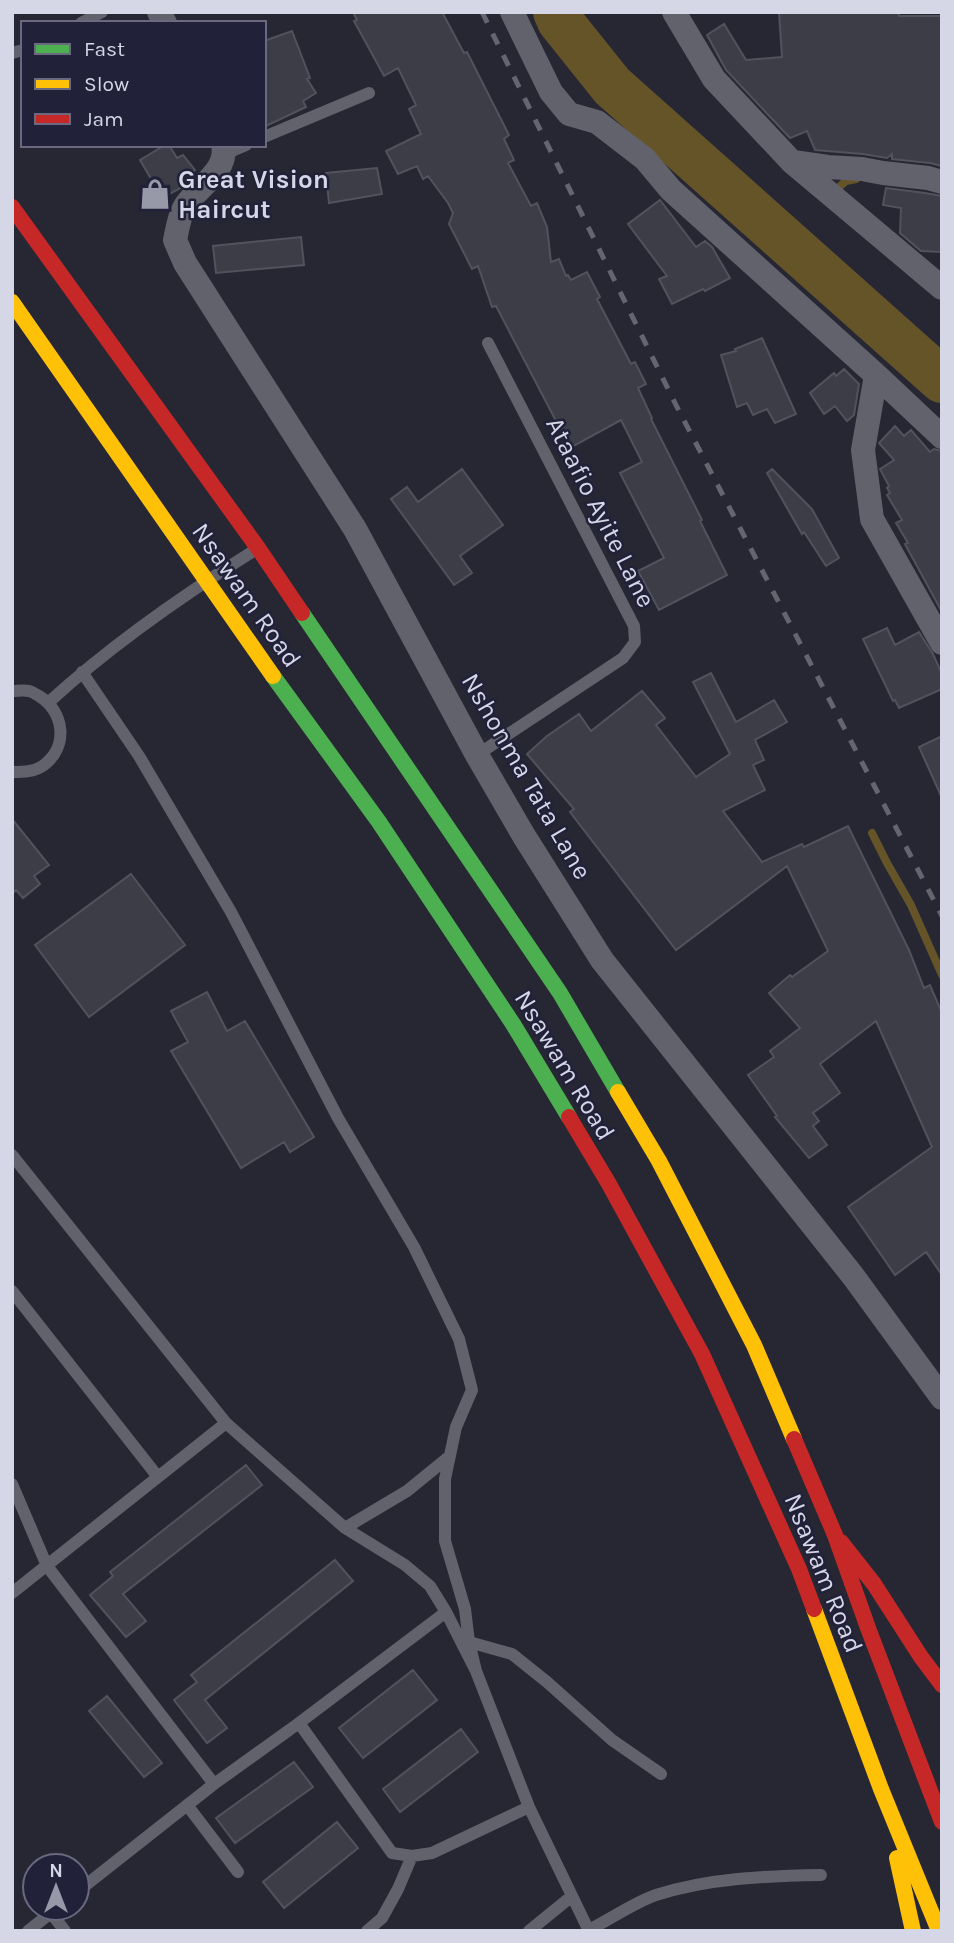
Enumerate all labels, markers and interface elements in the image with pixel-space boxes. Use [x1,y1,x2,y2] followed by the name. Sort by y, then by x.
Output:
[21,21,266,147] legend
[84,37,125,61] text: Fast
[84,72,129,96] text: Slow
[84,107,124,131] text: Jam
[178,164,329,225] place label: Great Vision Haircut
[138,177,172,211] shop icon: Great Vision Haircut
[539,412,662,612] street label: Ataafio Ayite Lane
[185,517,308,674] street label: Nsawam Road
[455,668,598,885] street label: Nshonma Tata Lane
[508,985,621,1146] street label: Nsawam Road
[777,1489,870,1657] street label: Nsawam Road
[21,1852,91,1922] north arrow
[49,1860,63,1882] text: N

